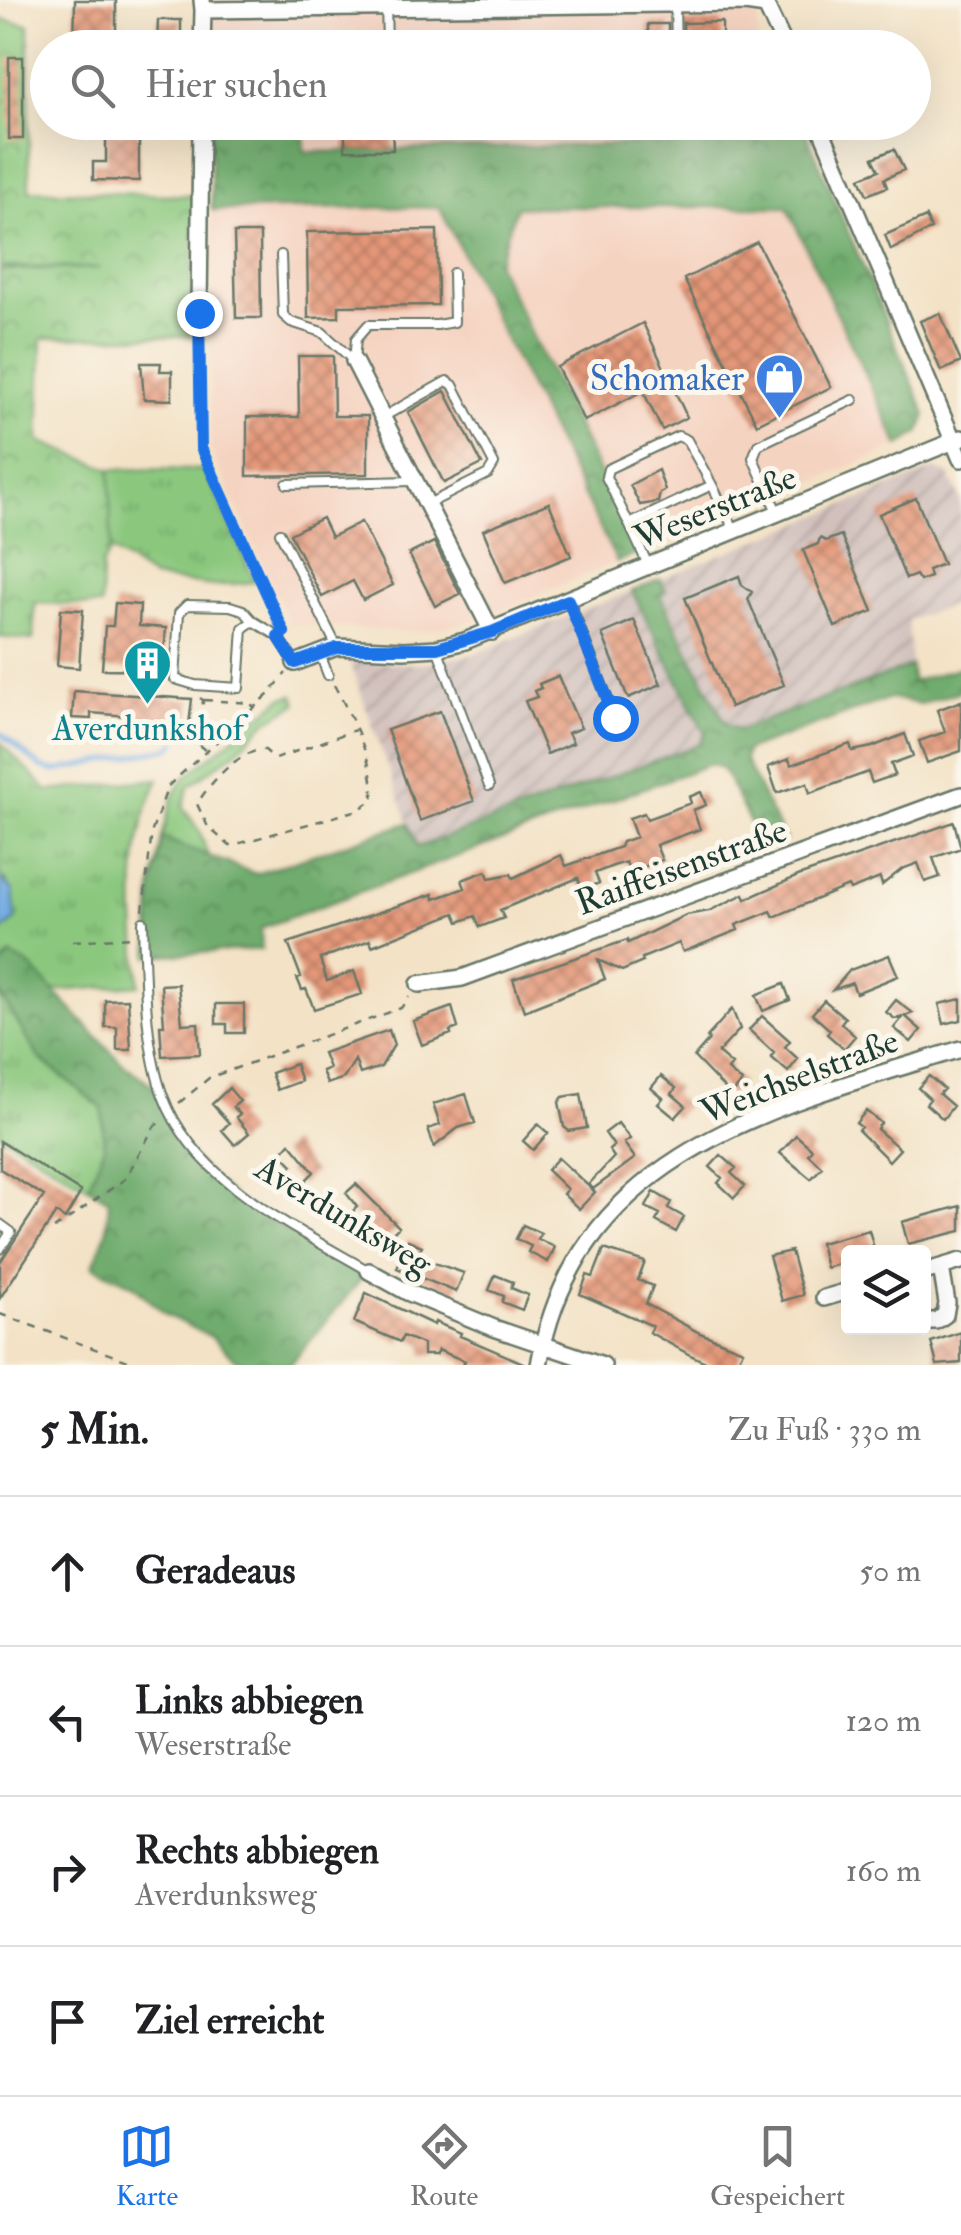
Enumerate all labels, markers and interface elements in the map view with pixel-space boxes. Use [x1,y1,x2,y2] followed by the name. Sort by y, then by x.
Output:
[30,30,931,140] search box
[65,58,120,113] icon: search
[145,61,328,109] text: Hier suchen
[177,291,223,337] route end
[753,352,805,420] shop icon: Schomaker
[590,357,744,401] place label: Schomaker
[627,455,803,561] street label: Weserstraße
[122,638,174,706] building icon: Averdunkshof
[593,696,639,742] route start
[51,707,249,751] place label: Averdunkshof
[570,808,793,926] street label: Raiffeisenstraße
[693,1019,905,1135] street label: Weichselstraße
[246,1145,441,1286] street label: Averdunksweg
[841,1245,931,1335] map controls
[841,1245,931,1335] button: layers
[40,1404,149,1456] text: 5 Min.
[728,1410,921,1450] text: Zu Fuß · 330 m
[40,1544,95,1599] icon: ahead
[135,1547,296,1595] text: Geradeaus
[859,1551,921,1591] text: 50 m
[135,1677,364,1725] text: Links abbiegen
[40,1694,95,1749] icon: left
[845,1701,921,1741] text: 120 m
[135,1725,291,1765] text: Weserstraße
[135,1827,379,1875] text: Rechts abbiegen
[40,1844,95,1899] icon: right
[846,1851,921,1891] text: 160 m
[135,1875,317,1915] text: Averdunksweg
[40,1994,95,2049] icon: arrive
[135,1997,324,2045] text: Ziel erreicht
[116,2119,178,2214] tab: Karte
[410,2119,478,2214] tab: Route
[710,2119,845,2214] tab: Gespeichert

